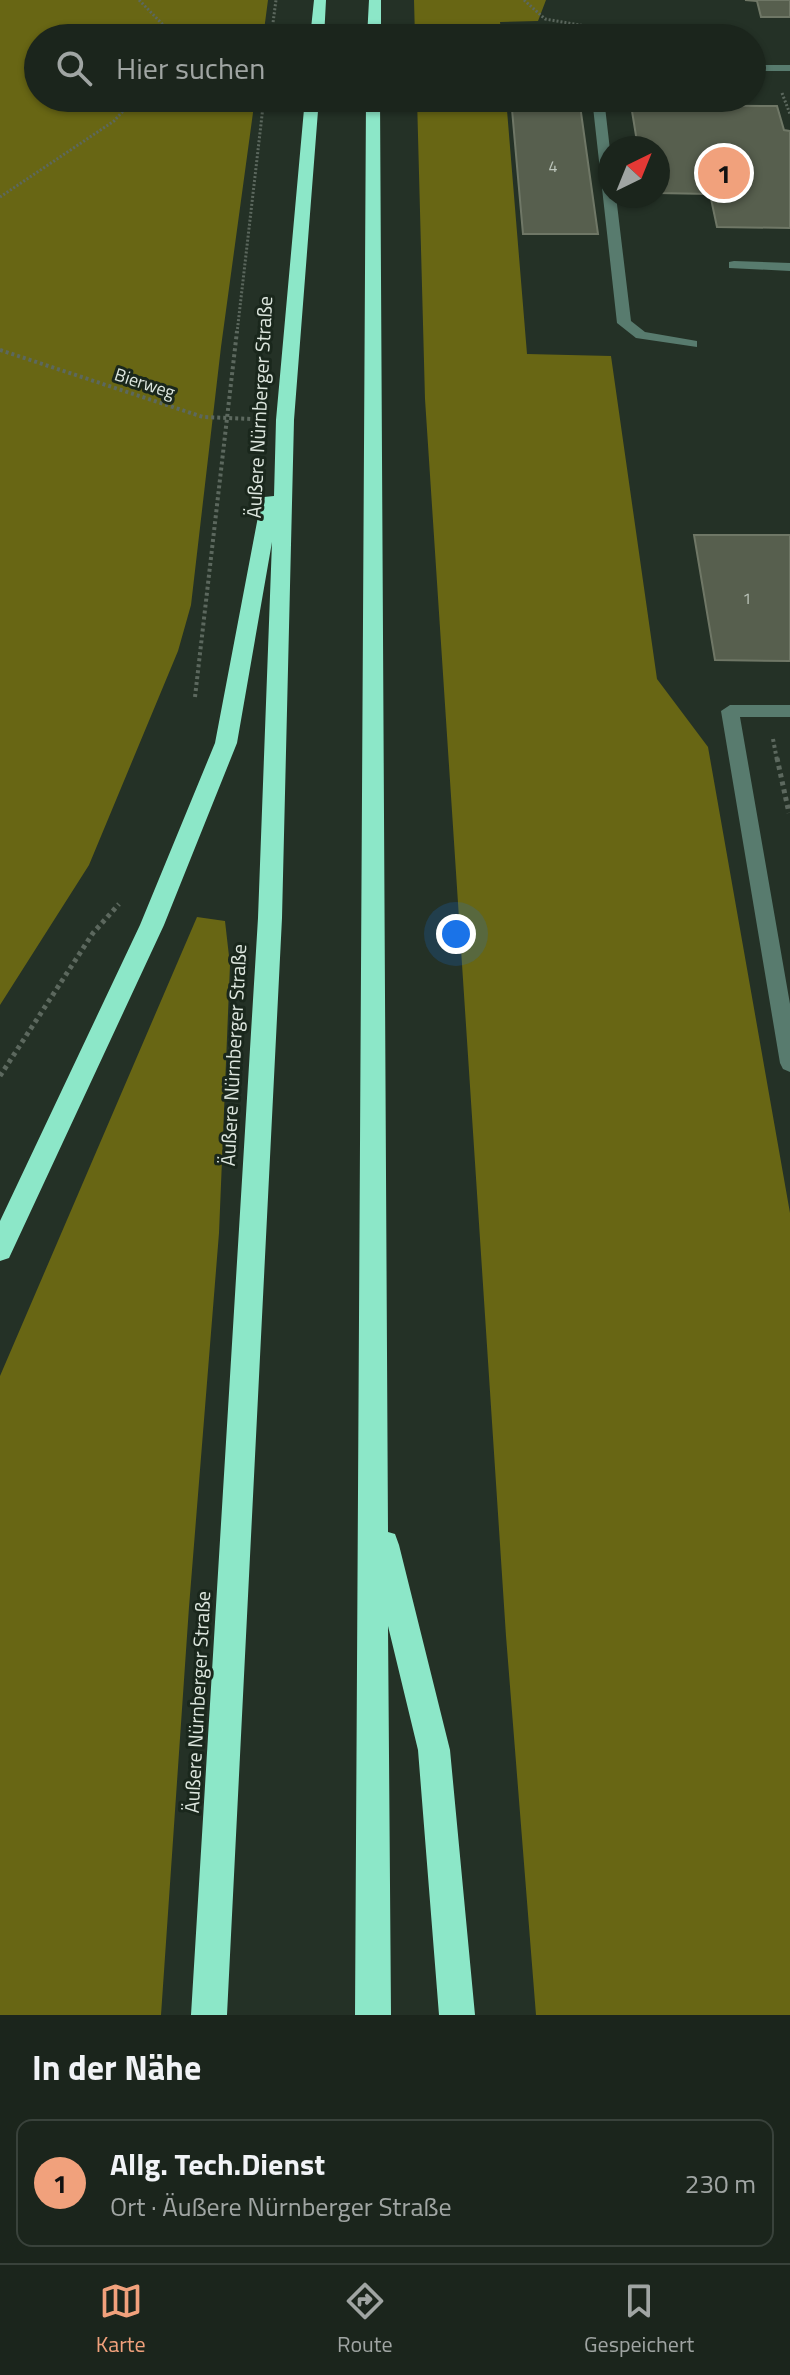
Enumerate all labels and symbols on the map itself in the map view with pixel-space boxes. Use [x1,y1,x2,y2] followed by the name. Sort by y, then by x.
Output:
[598,136,670,208] north arrow
[698,143,750,203] pin: 1
[549,154,558,178] house number: 4
[238,295,280,519] street label: Äußere Nürnberger Straße
[111,361,179,405] street label: Bierweg
[743,586,751,610] house number: 1
[436,914,476,954] your location
[212,943,254,1167] street label: Äußere Nürnberger Straße
[176,1590,218,1814] street label: Äußere Nürnberger Straße

